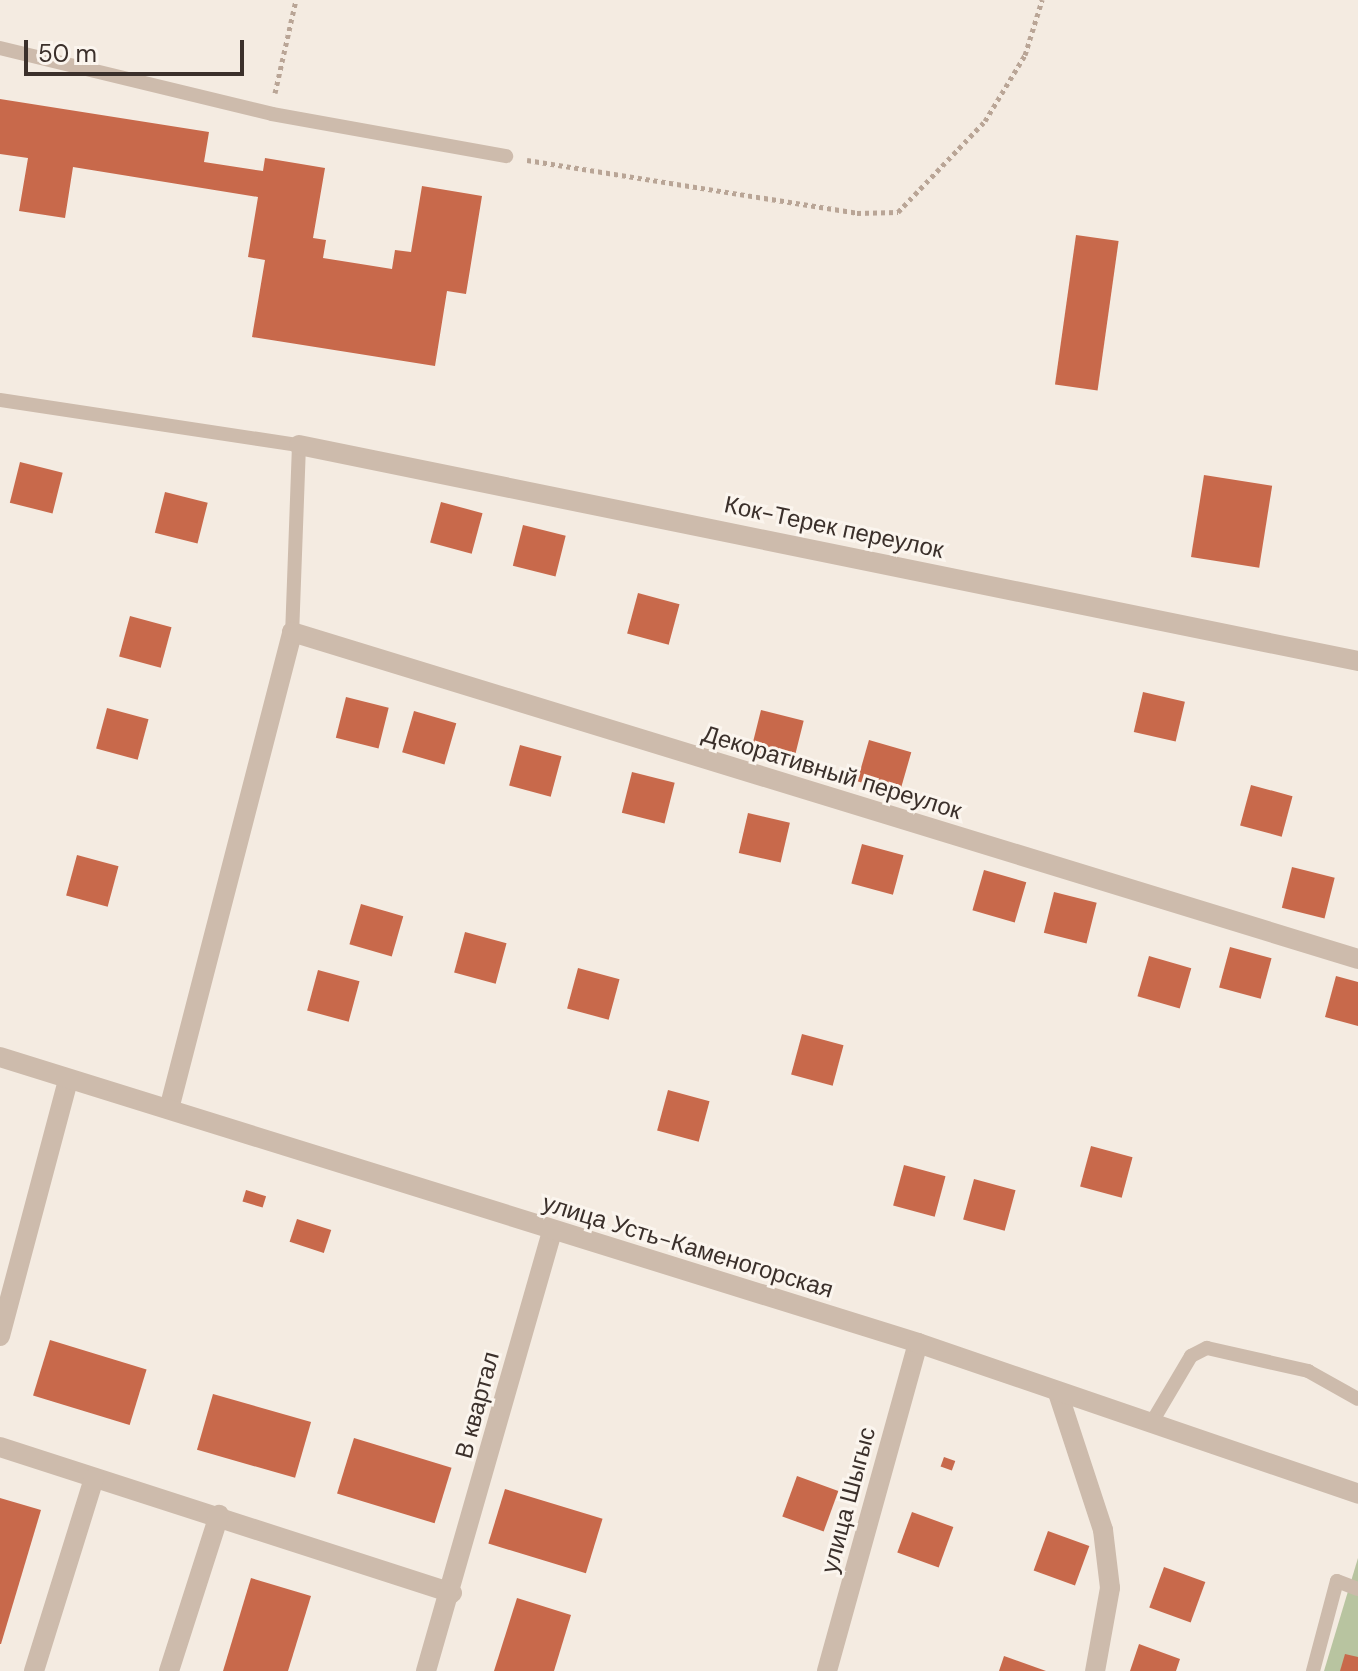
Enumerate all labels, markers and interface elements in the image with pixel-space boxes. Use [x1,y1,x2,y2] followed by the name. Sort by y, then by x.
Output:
[28,24,248,74] scale bar
[38,38,97,69] text: 50 m
[722,490,946,564] street label: Кок-Терек переулок
[699,719,965,825] street label: Декоративный переулок
[539,1188,837,1304] street label: улица Усть-Каменогорская
[449,1348,505,1462] street label: В квартал
[815,1424,881,1576] street label: улица Шыгыс

